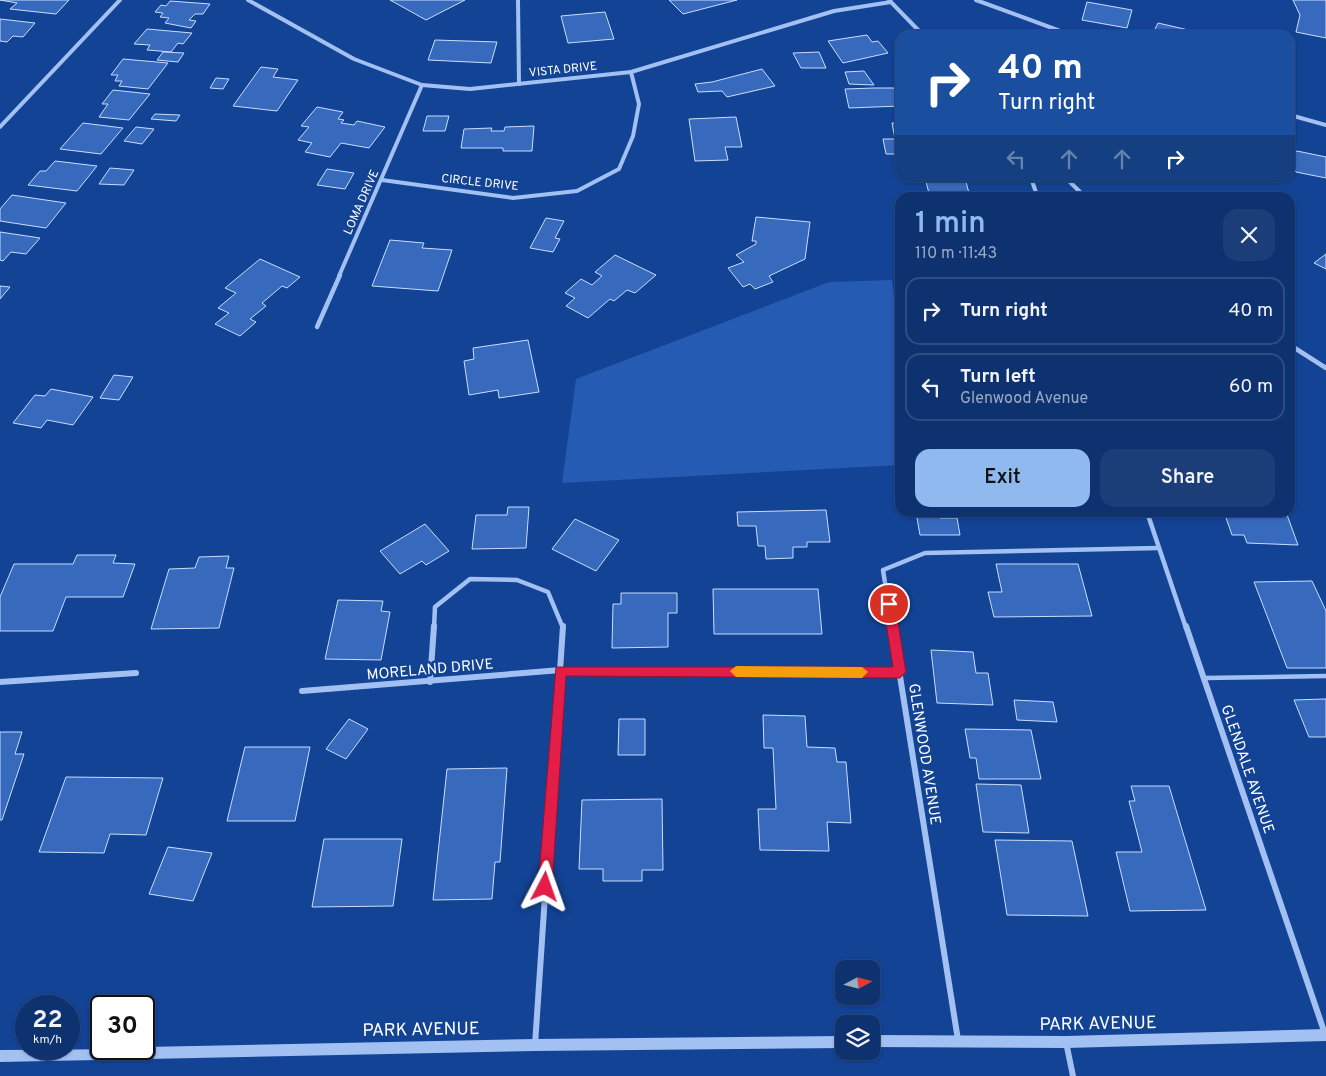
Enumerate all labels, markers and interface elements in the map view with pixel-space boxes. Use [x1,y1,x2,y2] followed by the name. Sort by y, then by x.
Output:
[998,47,1083,91] text: 40 m
[915,50,980,115] icon: right
[528,58,598,82] street label: VISTA DRIVE
[998,90,1095,117] text: Turn right
[1002,145,1030,173] icon: left
[1055,145,1083,173] icon: ahead
[1108,145,1136,173] icon: ahead
[1161,145,1189,173] icon: right
[340,167,383,237] street label: LOMA DRIVE
[441,171,519,195] street label: CIRCLE DRIVE
[915,206,986,243] text: 1 min
[1223,209,1275,261] button: close
[915,244,997,264] text: 110 m · 11:43
[917,297,945,325] icon: right
[960,299,1048,323] text: Turn right
[1228,299,1273,323] text: 40 m
[960,365,1036,389] text: Turn left
[917,373,945,401] icon: left
[1229,375,1273,399] text: 60 m
[960,389,1088,409] text: Glenwood Avenue
[915,449,1090,507] button: Exit
[1100,449,1275,507] button: Share
[868,583,910,625] pin
[875,590,903,618] icon: arrive
[366,655,494,686] street label: MORELAND DRIVE
[903,682,944,826] street label: GLENWOOD AVENUE
[1216,703,1278,836] street label: GLENDALE AVENUE
[518,860,570,912] position arrow
[835,960,880,1005] north arrow
[835,960,880,1060] map controls
[90,995,155,1060] speed limit sign: 30
[32,1005,63,1037] text: 22
[1039,1012,1157,1037] street label: PARK AVENUE
[835,1015,880,1060] button: layers
[362,1018,480,1043] street label: PARK AVENUE
[33,1032,62,1048] text: km/h

